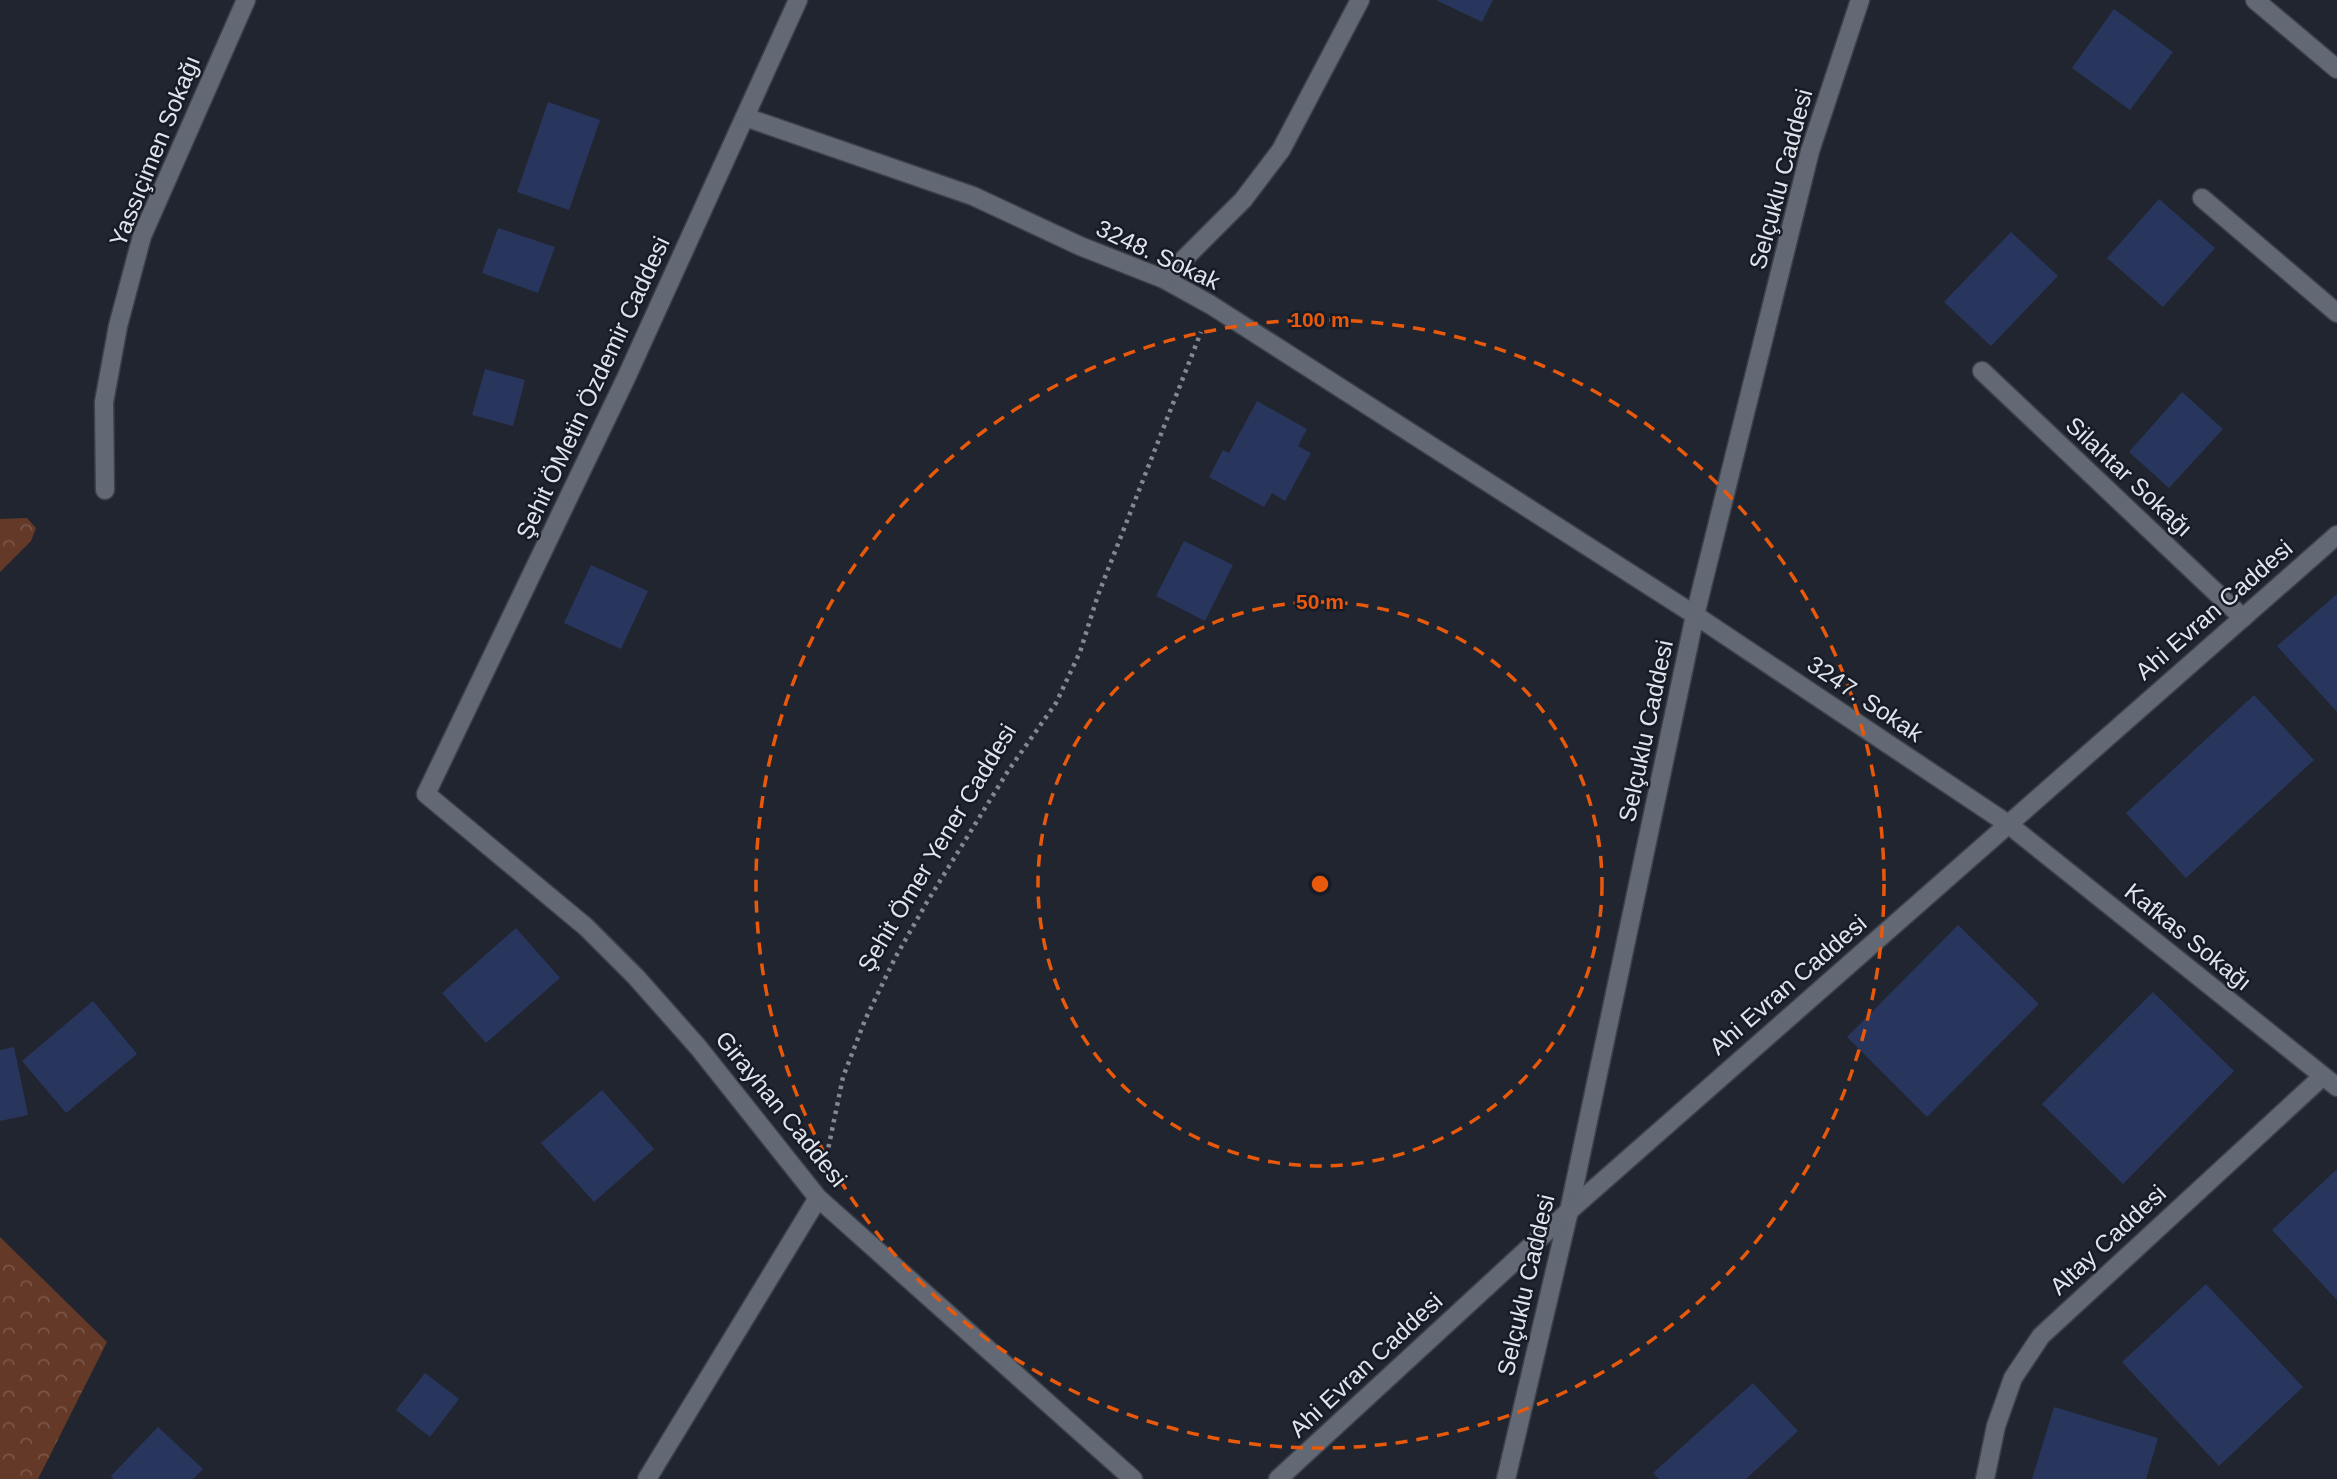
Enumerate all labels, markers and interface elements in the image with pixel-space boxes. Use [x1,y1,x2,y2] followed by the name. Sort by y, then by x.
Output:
[104,51,205,250] street label: Yassıçimen Sokağı
[1743,86,1818,272] street label: Selçuklu Caddesi
[1092,214,1225,295] street label: 3248. Sokak
[510,232,675,543] street label: Şehit ÖMetin Özdemir Caddesi
[1290,308,1350,331] text: 100 m
[2061,411,2198,542] street label: Silahtar Sokağı
[2130,534,2298,685] street label: Ahi Evran Caddesi
[1296,590,1344,613] text: 50 m
[1613,637,1678,824] street label: Selçuklu Caddesi
[1802,650,1929,748] street label: 3247. Sokak
[852,719,1021,976] street label: Şehit Ömer Yener Caddesi
[1308,872,1332,896] centre of rings
[2120,877,2257,996] street label: Kafkas Sokağı
[1704,909,1872,1060] street label: Ahi Evran Caddesi
[710,1026,852,1192] street label: Girayhan Caddesi
[2044,1179,2171,1300] street label: Altay Caddesi
[1492,1192,1560,1378] street label: Selçuklu Caddesi
[1284,1287,1448,1442] street label: Ahi Evran Caddesi

